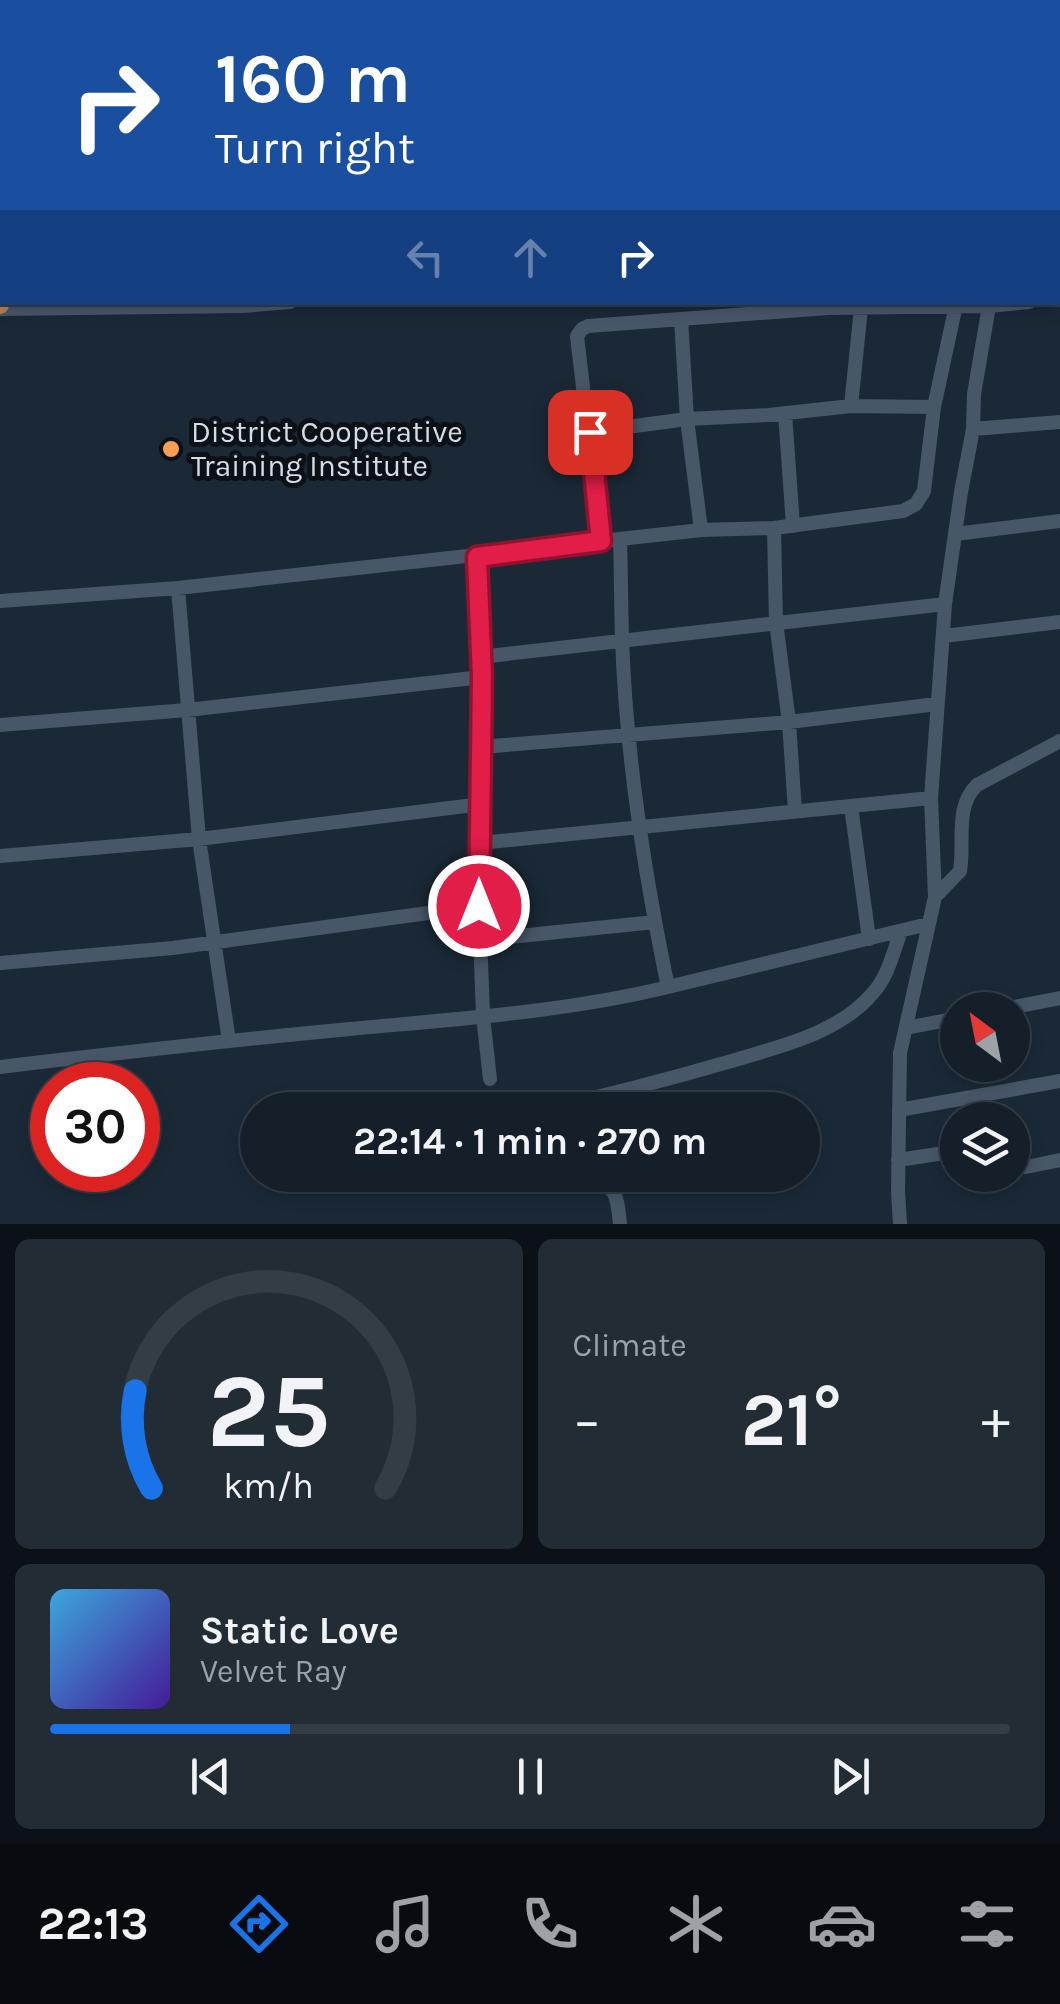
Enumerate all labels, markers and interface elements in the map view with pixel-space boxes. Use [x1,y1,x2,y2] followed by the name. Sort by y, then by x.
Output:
[215,38,411,120] text: 160 m
[50,40,180,170] icon: right
[215,122,415,174] text: Turn right
[398,230,453,285] icon: left
[503,230,558,285] icon: ahead
[608,230,663,285] icon: right
[548,390,633,475] pin
[563,405,618,460] icon: arrive
[191,414,463,484] place label: District Cooperative Training Institute
[160,438,182,460] marker: District Cooperative Training Institute
[427,854,531,958] position arrow
[940,992,1030,1082] north arrow
[940,992,1030,1192] map controls
[30,1062,160,1192] speed limit sign: 30
[940,1102,1030,1192] button: layers
[353,1119,707,1164] text: 22:14 · 1 min · 270 m
[573,1327,687,1364] text: Climate
[207,1351,330,1472] text: 25
[741,1376,842,1464] text: 21°
[573,1388,601,1452] text: −
[981,1388,1010,1452] text: +
[223,1465,314,1507] text: km/h
[200,1608,399,1653] text: Static Love
[200,1653,347,1690] text: Velvet Ray
[183,1749,238,1804] icon: previous
[503,1749,558,1804] icon: pause
[823,1749,878,1804] icon: next
[224,1889,294,1959] icon: directions
[370,1889,440,1959] icon: music
[515,1889,585,1959] icon: phone
[661,1889,731,1959] icon: climate
[807,1889,877,1959] icon: car
[952,1889,1022,1959] icon: filters
[38,1898,148,1950] text: 22:13

